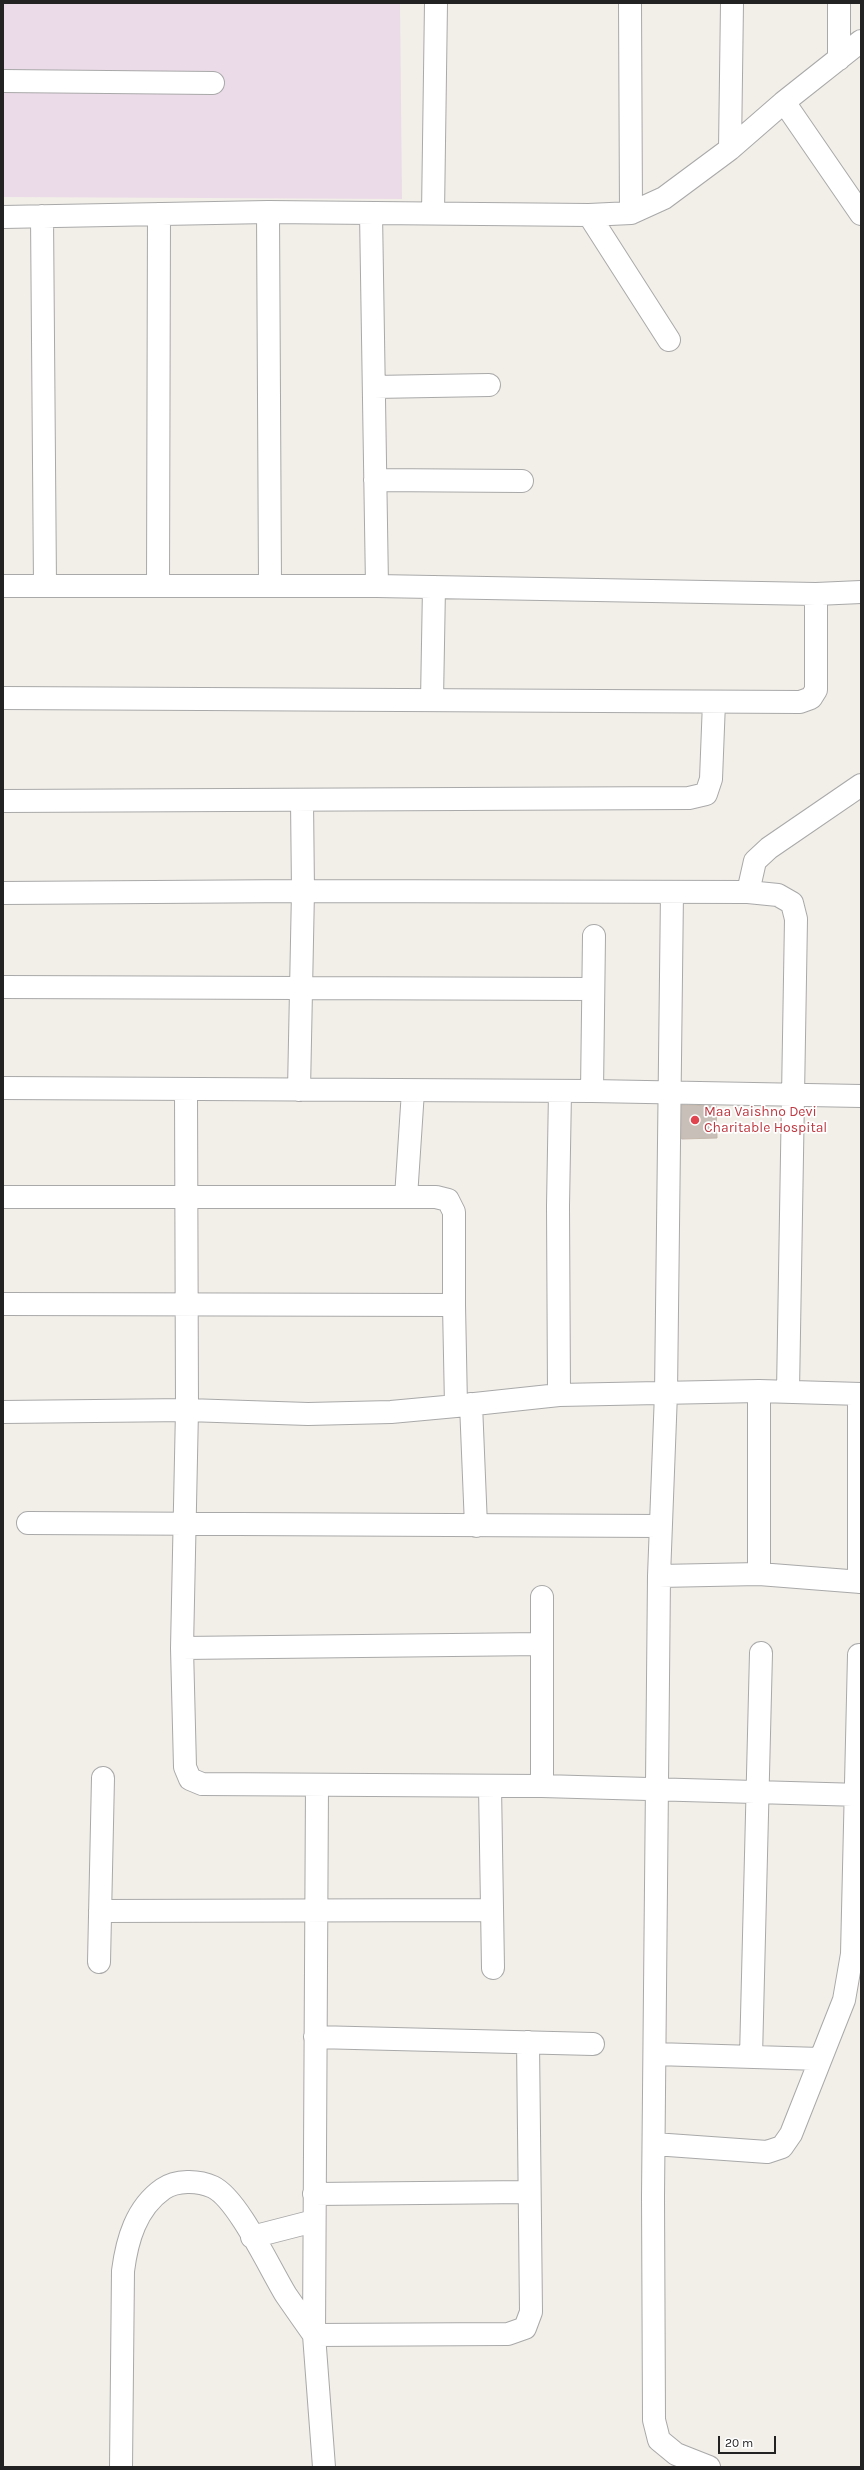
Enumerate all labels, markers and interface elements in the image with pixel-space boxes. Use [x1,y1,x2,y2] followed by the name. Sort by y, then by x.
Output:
[704,1104,827,1136] place label: Maa Vaishno Devi Charitable Hospital
[689,1114,701,1126] marker: Maa Vaishno Devi Charitable Hospital
[720,2428,778,2454] scale bar
[725,2436,753,2450] text: 20 m

